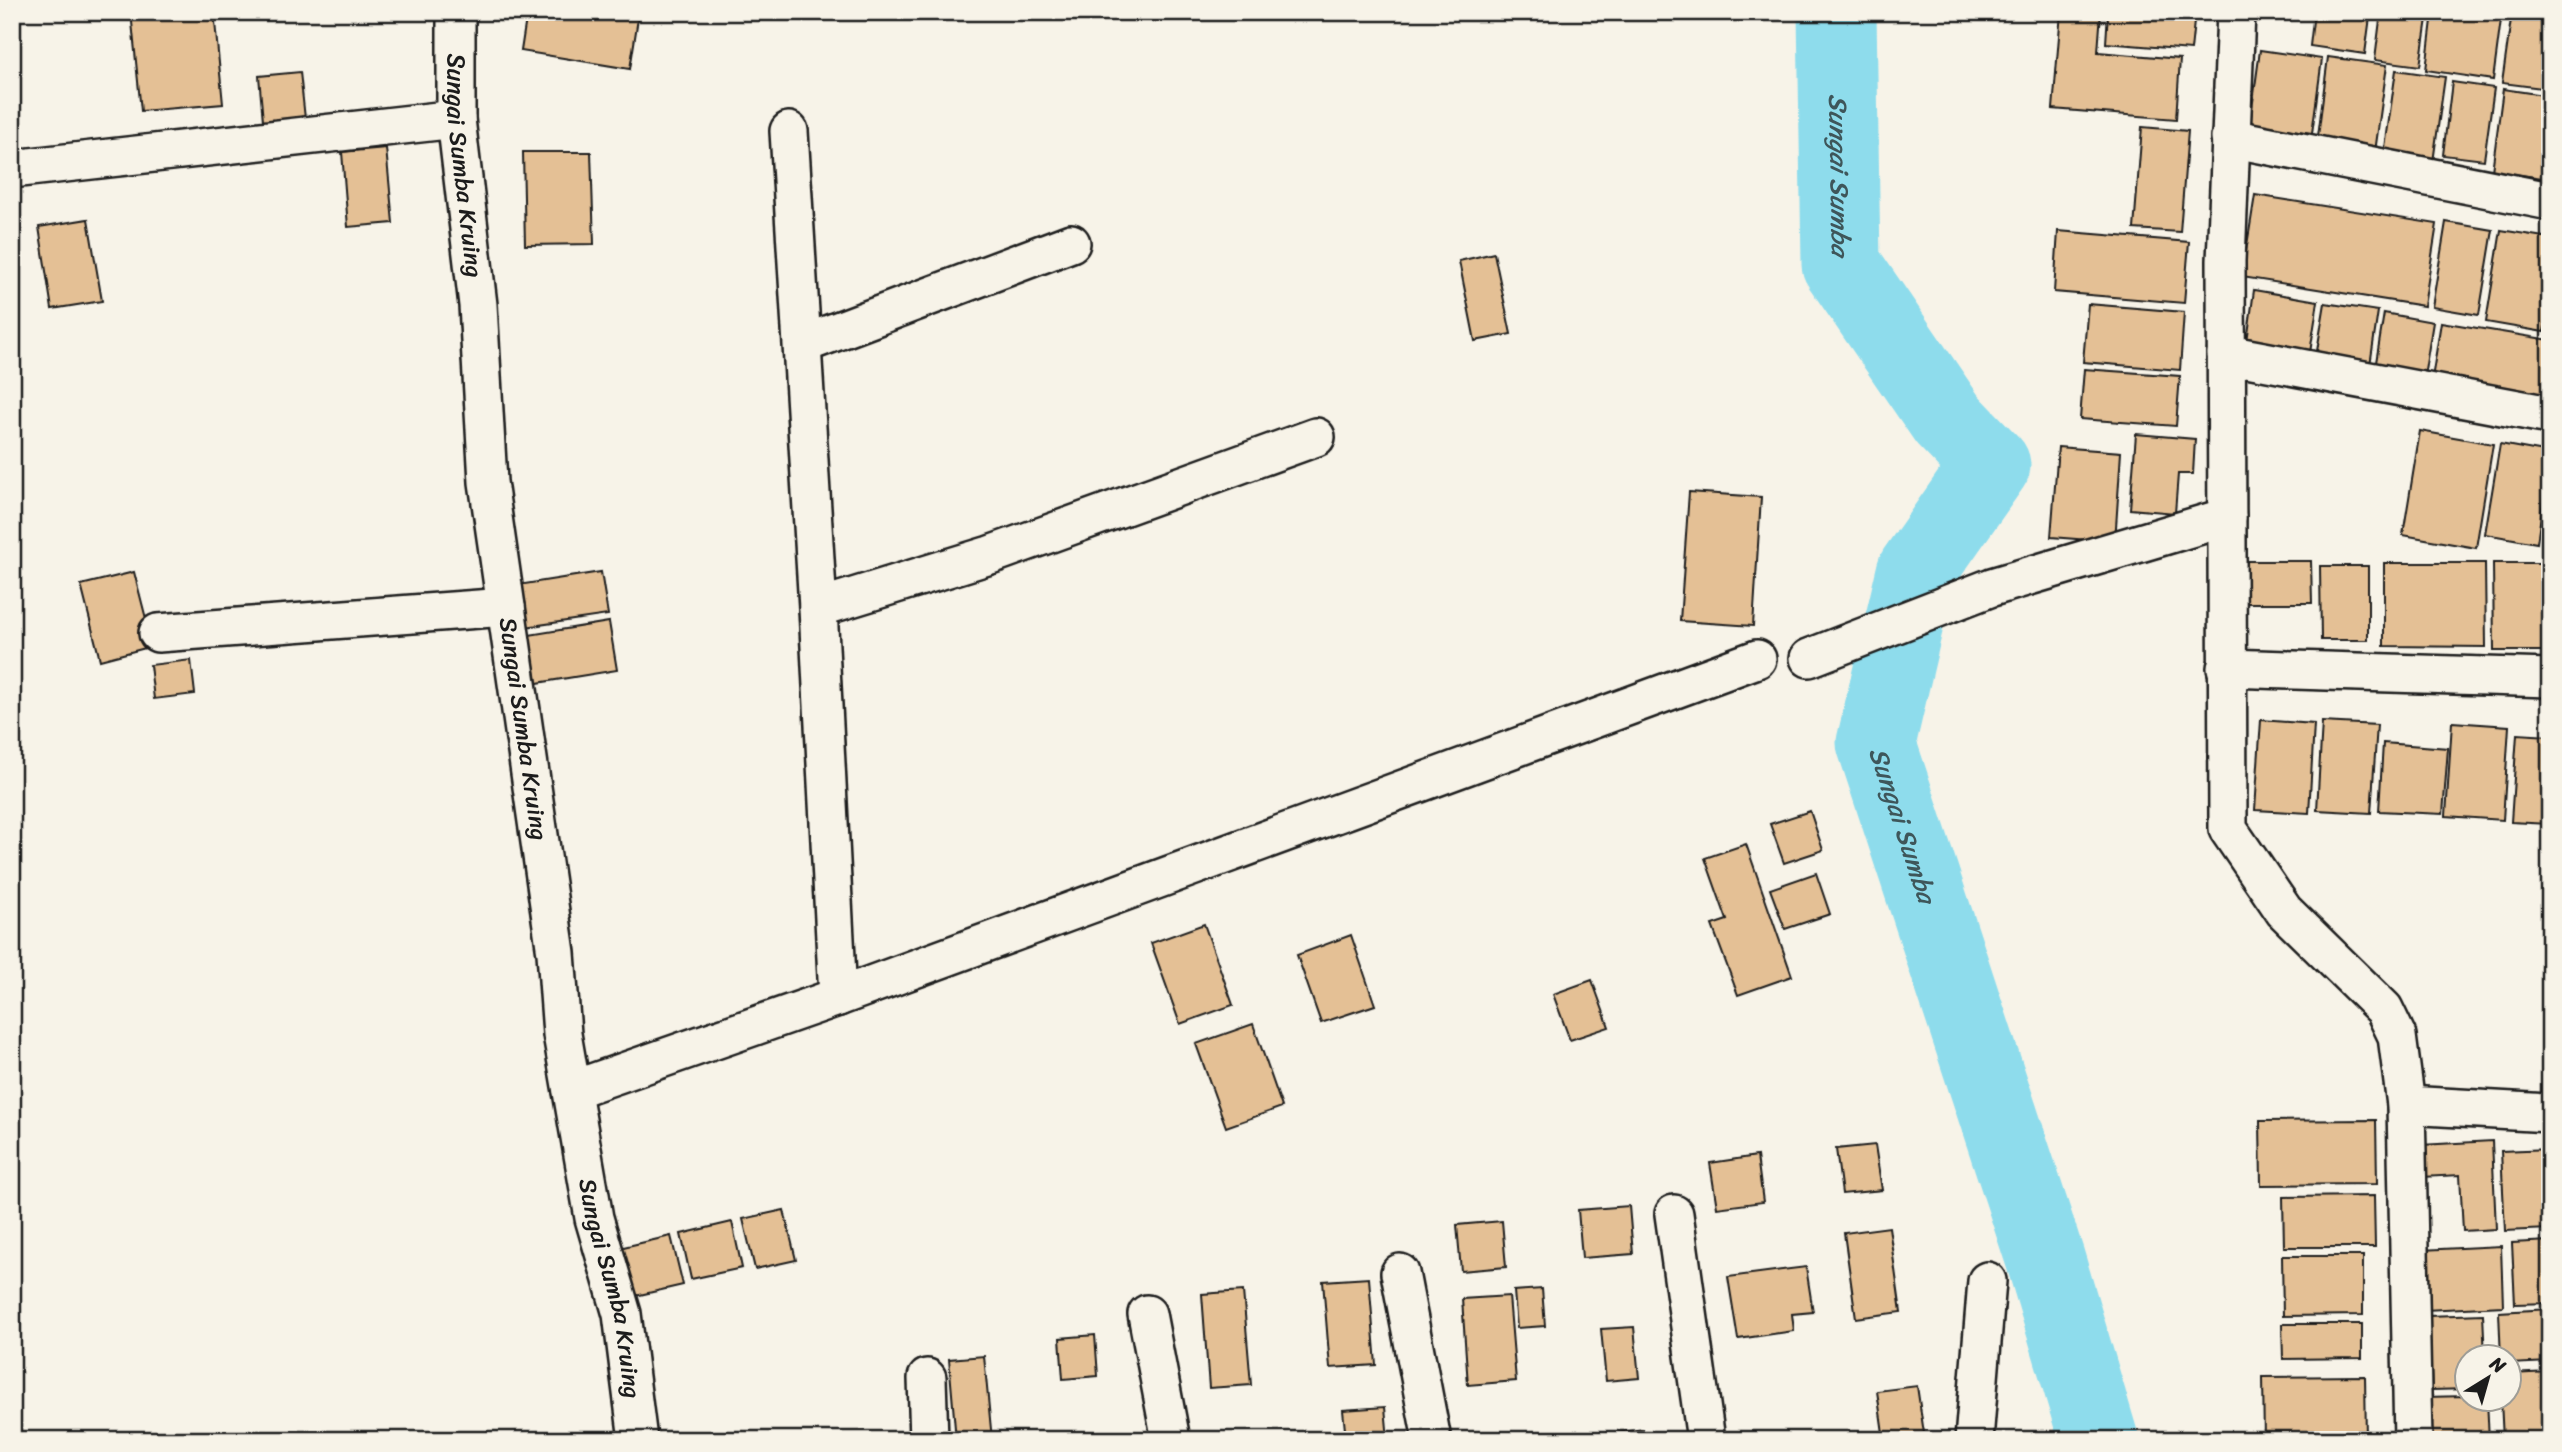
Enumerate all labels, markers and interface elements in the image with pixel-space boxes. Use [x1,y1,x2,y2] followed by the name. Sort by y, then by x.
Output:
[435,54,496,280] street label: Sungai Sumba Kruing
[1815,94,1864,259] water label: Sungai Sumba
[487,615,560,843] street label: Sungai Sumba Kruing
[1856,741,1951,912] water label: Sungai Sumba
[566,1175,654,1401] street label: Sungai Sumba Kruing
[2454,1344,2524,1414] north arrow
[2482,1347,2514,1382] text: N

